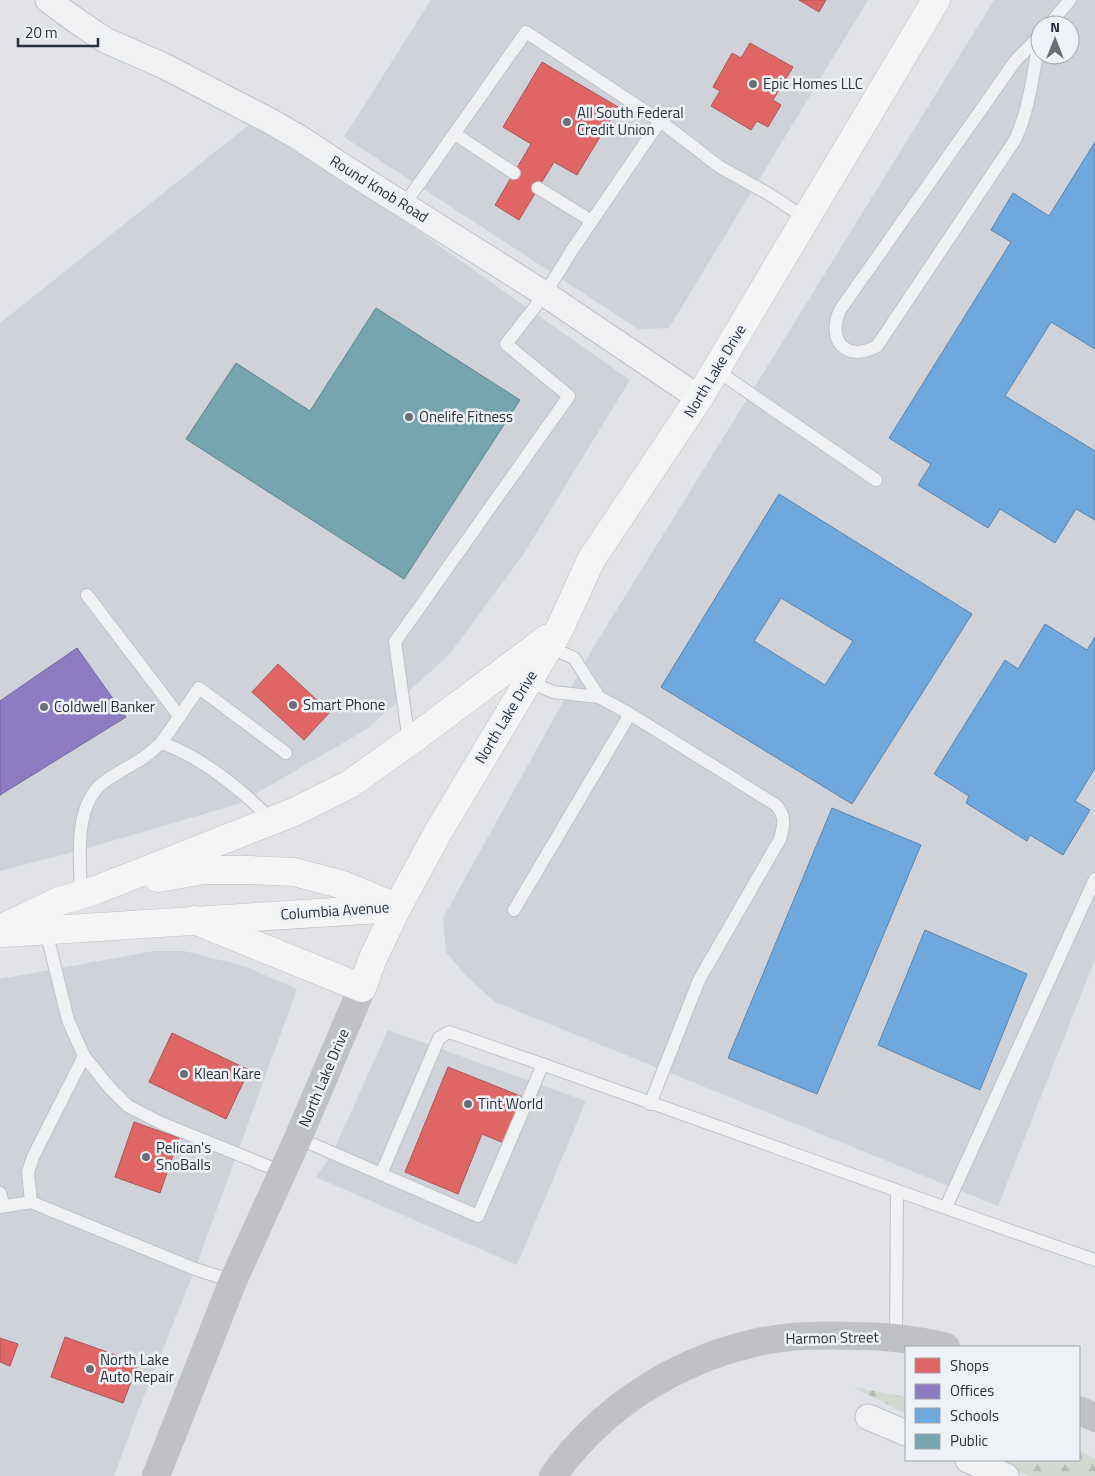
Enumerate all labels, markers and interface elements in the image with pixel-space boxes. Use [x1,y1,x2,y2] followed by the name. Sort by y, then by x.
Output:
[18,15,98,47] scale bar
[1030,15,1080,65] north arrow
[1050,16,1060,37] text: N
[25,21,58,44] text: 20 m
[763,72,863,95] place label: Epic Homes LLC
[747,78,759,90] marker: Epic Homes LLC
[577,101,684,141] place label: All South Federal Credit Union
[561,116,573,128] marker: All South Federal Credit Union
[326,149,433,228] street label: Round Knob Road
[678,320,752,422] street label: North Lake Drive
[419,405,513,428] place label: Onelife Fitness
[403,411,415,423] marker: Onelife Fitness
[469,666,543,768] street label: North Lake Drive
[303,693,385,716] place label: Smart Phone
[54,695,155,718] place label: Coldwell Banker
[287,699,299,711] marker: Smart Phone
[38,701,50,713] marker: Coldwell Banker
[280,895,390,926] street label: Columbia Avenue
[292,1025,355,1131] street label: North Lake Drive
[194,1062,261,1085] place label: Klean Kare
[178,1068,190,1080] marker: Klean Kare
[478,1092,543,1115] place label: Tint World
[462,1098,474,1110] marker: Tint World
[156,1136,211,1176] place label: Pelican's SnoBalls
[140,1151,152,1163] marker: Pelican's SnoBalls
[785,1325,880,1350] street label: Harmon Street
[905,1346,1080,1461] legend
[100,1348,174,1388] place label: North Lake Auto Repair
[950,1354,989,1377] text: Shops
[84,1363,96,1375] marker: North Lake Auto Repair
[950,1379,994,1402] text: Offices
[950,1404,999,1427] text: Schools
[950,1429,988,1452] text: Public

